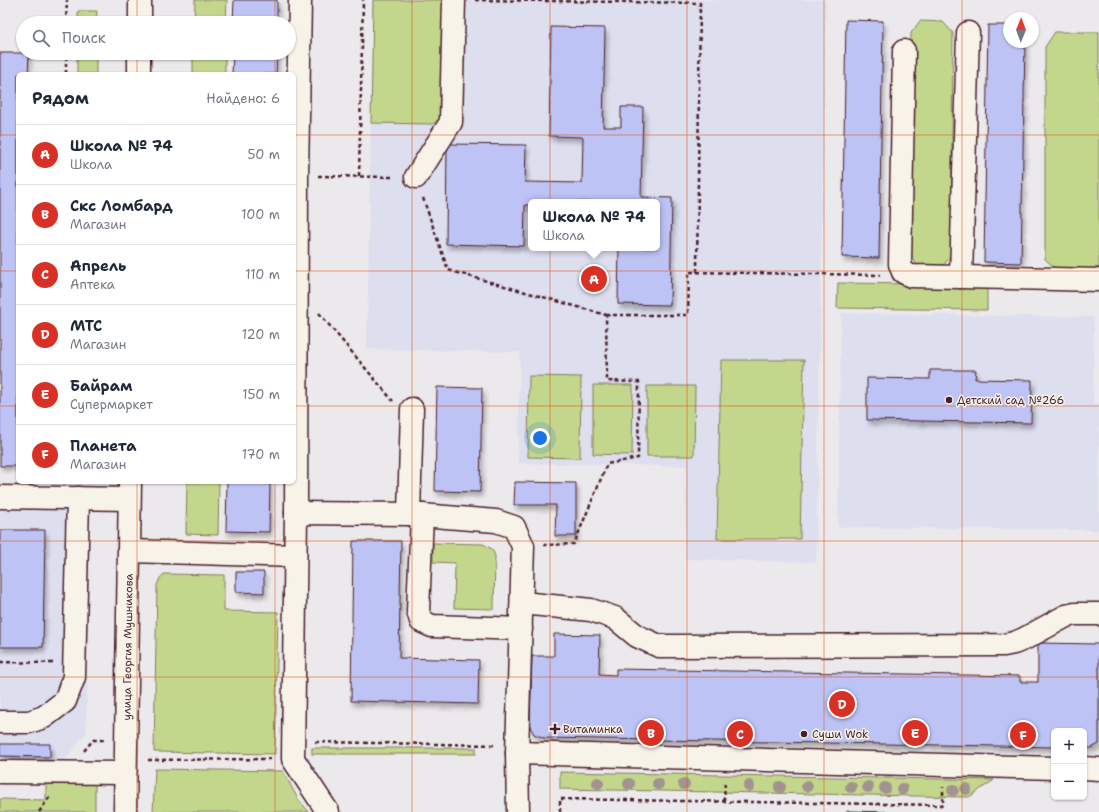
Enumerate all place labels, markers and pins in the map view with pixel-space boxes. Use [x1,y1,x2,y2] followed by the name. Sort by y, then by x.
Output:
[581,264,607,294] pin: A
[957,393,1064,408] place label: Детский сад №266
[944,395,954,405] marker: Детский сад №266
[829,689,855,719] pin: D
[638,718,664,748] pin: B
[902,718,928,748] pin: E
[727,719,753,749] pin: C
[1010,720,1036,750] pin: F
[563,722,623,737] place label: Витаминка
[550,724,560,734] marker: Витаминка
[812,727,868,742] place label: Суши Wok
[799,729,809,739] marker: Суши Wok

